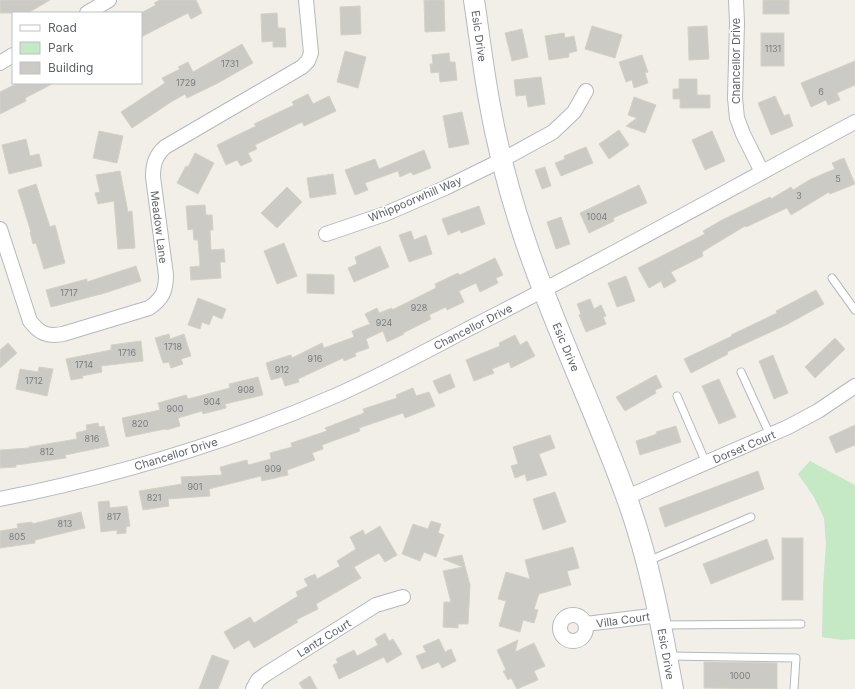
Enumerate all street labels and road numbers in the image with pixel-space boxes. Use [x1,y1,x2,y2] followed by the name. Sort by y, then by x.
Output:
[468,9,490,63] street label: Esic Drive
[729,18,743,104] street label: Chancellor Drive
[366,173,464,225] street label: Whippoorwhill Way
[148,190,170,264] street label: Meadow Lane
[431,301,515,353] street label: Chancellor Drive
[549,320,583,374] street label: Esic Drive
[711,427,778,466] street label: Dorset Court
[133,435,219,473] street label: Chancellor Drive
[595,609,651,631] street label: Villa Court
[295,616,354,660] street label: Lantz Court
[655,627,677,681] street label: Esic Drive

